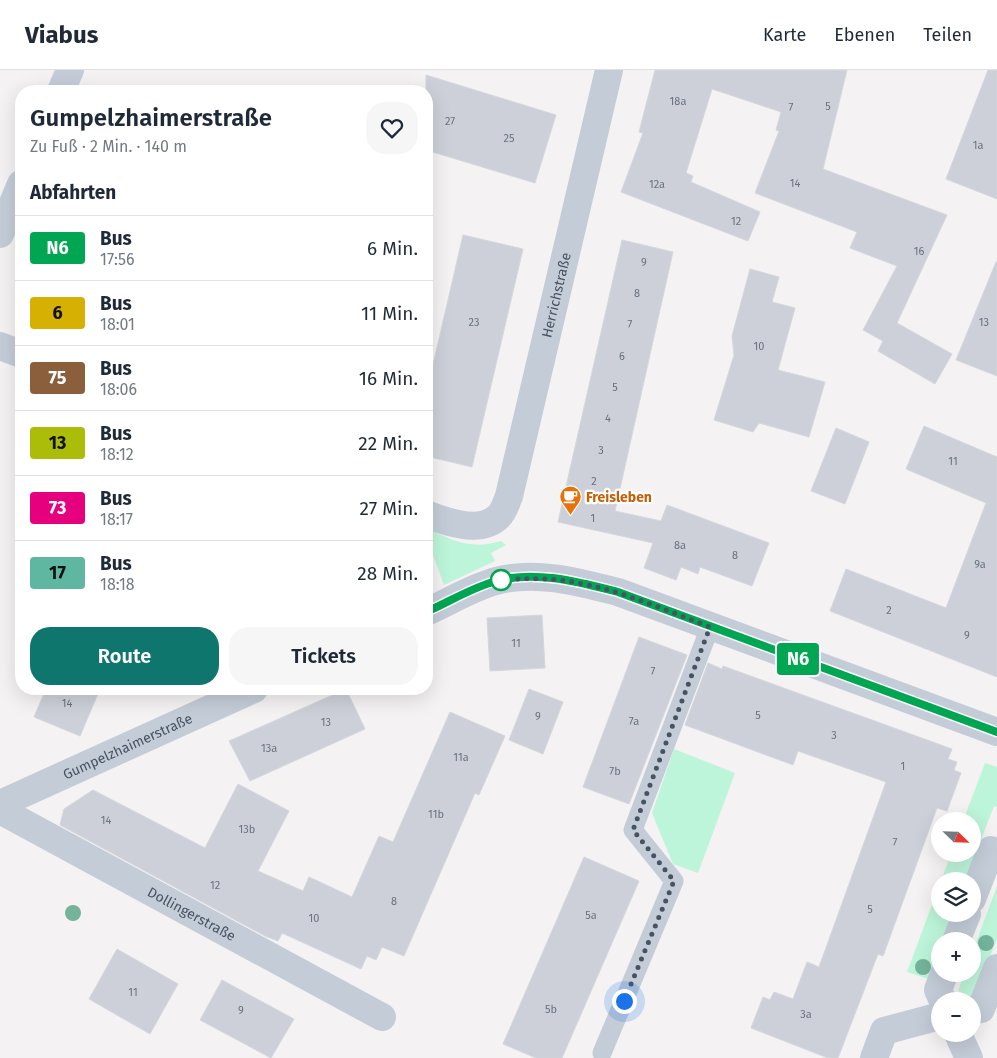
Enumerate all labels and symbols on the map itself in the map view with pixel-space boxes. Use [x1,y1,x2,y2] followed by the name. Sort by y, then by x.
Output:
[670,95,686,108] house number: 18a
[825,100,831,113] house number: 5
[789,101,794,114] house number: 7
[445,115,455,128] house number: 27
[504,132,515,145] house number: 25
[973,139,983,152] house number: 1a
[790,177,800,190] house number: 14
[649,178,665,191] house number: 12a
[731,215,741,228] house number: 12
[914,245,924,258] house number: 16
[538,251,574,339] street label: Herrichstraße
[641,256,647,269] house number: 9
[634,287,640,300] house number: 8
[469,316,479,329] house number: 23
[979,316,989,329] house number: 13
[628,318,633,331] house number: 7
[754,340,764,353] house number: 10
[619,350,625,363] house number: 6
[612,381,618,394] house number: 5
[605,412,611,425] house number: 4
[598,444,604,457] house number: 3
[948,455,958,468] house number: 11
[591,475,597,488] house number: 2
[558,485,582,516] cafe icon: Freisleben
[586,489,652,506] place label: Freisleben
[591,512,595,525] house number: 1
[674,539,686,552] house number: 8a
[732,549,738,562] house number: 8
[974,558,986,571] house number: 9a
[490,569,512,591] unlabelled marker
[886,604,892,617] house number: 2
[964,629,970,642] house number: 9
[511,637,521,650] house number: 11
[776,643,820,675] line badge: N6
[651,665,656,678] house number: 7
[62,697,72,710] house number: 14
[755,709,761,722] house number: 5
[60,710,195,783] street label: Gumpelzhaimerstraße
[535,710,541,723] house number: 9
[629,715,639,728] house number: 7a
[321,716,331,729] house number: 13
[831,729,837,742] house number: 3
[261,742,277,755] house number: 13a
[453,751,469,764] house number: 11a
[901,760,905,773] house number: 1
[609,765,621,778] house number: 7b
[428,808,444,821] house number: 11b
[931,812,981,862] north arrow
[101,814,111,827] house number: 14
[239,823,255,836] house number: 13b
[893,836,898,849] house number: 7
[210,879,220,892] house number: 12
[145,883,239,945] street label: Dollingerstraße
[391,895,397,908] house number: 8
[867,903,873,916] house number: 5
[585,909,597,922] house number: 5a
[309,912,319,925] house number: 10
[128,986,138,999] house number: 11
[612,989,637,1014] your location
[545,1003,557,1016] house number: 5b
[238,1004,244,1017] house number: 9
[800,1008,812,1021] house number: 3a

